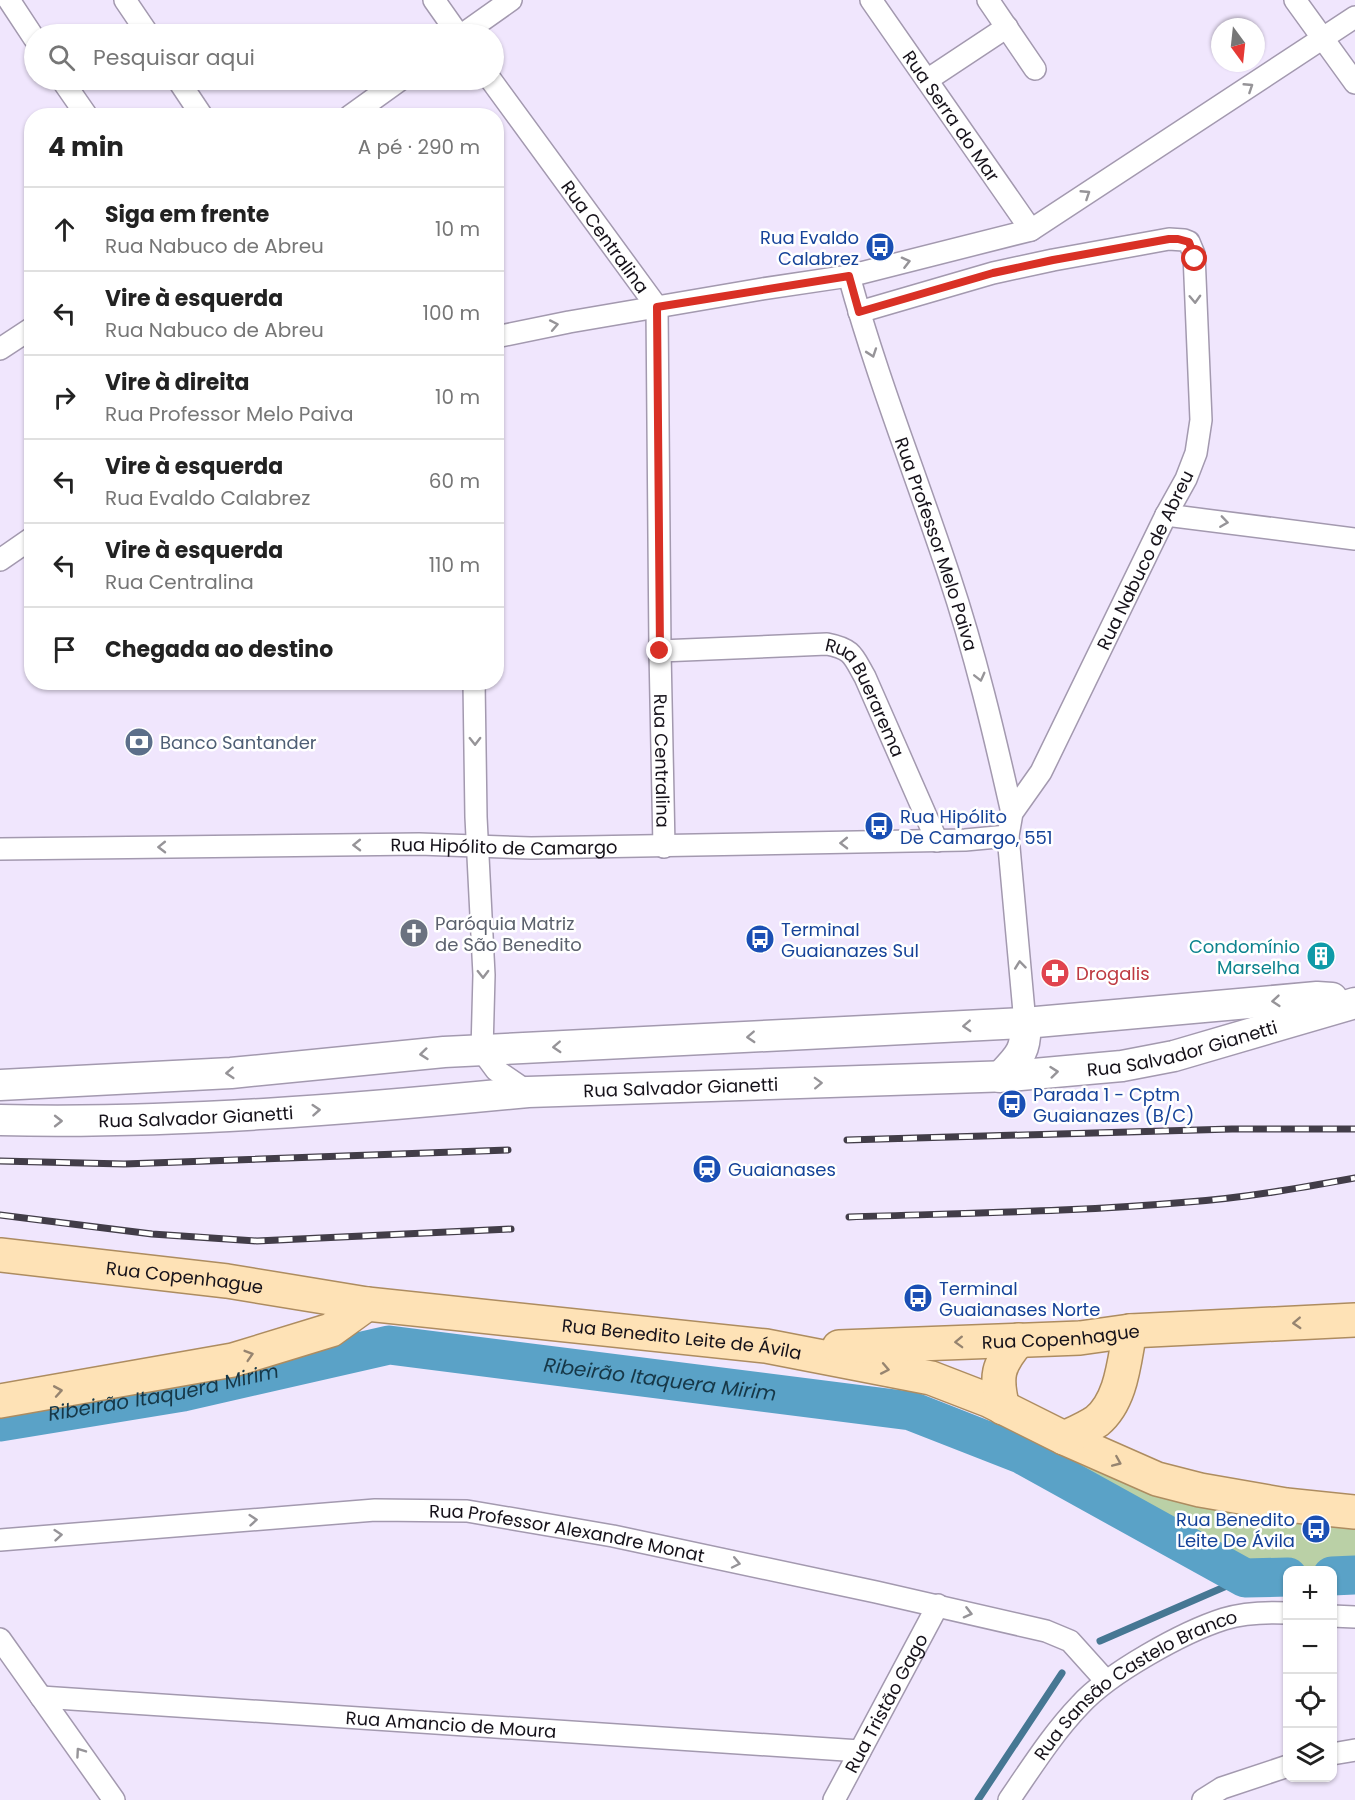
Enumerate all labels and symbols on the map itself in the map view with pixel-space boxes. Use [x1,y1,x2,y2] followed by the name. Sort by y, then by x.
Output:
[1211,18,1265,72] north arrow
[897,45,1006,187] street label: Rua Serra do Mar
[1243,84,1254,95] one-way arrow
[556,175,655,298] street label: Rua Centralina
[1079,190,1090,201] one-way arrow
[760,225,859,271] place label: Rua Evaldo Calabrez
[864,231,896,263] bus stop icon: Rua Evaldo Calabrez
[1181,245,1207,271] route start
[901,257,911,270] one-way arrow
[1189,295,1202,304] one-way arrow
[549,319,559,332] one-way arrow
[864,347,877,357] one-way arrow
[889,434,984,654] street label: Rua Professor Melo Paiva
[1091,466,1199,654] street label: Rua Nabuco de Abreu
[1219,516,1229,528] one-way arrow
[823,631,911,761] street label: Rua Buerarema
[646,637,672,663] route end
[972,672,985,682] one-way arrow
[648,693,676,828] street label: Rua Centralina
[123,726,155,758] bank icon: Banco Santander
[160,730,317,755] place label: Banco Santander
[469,736,481,745] one-way arrow
[900,804,1053,850] place label: Rua Hipólito De Camargo, 551
[863,810,895,842] bus stop icon: Rua Hipólito De Camargo, 551
[390,831,618,861] street label: Rua Hipólito de Camargo
[840,837,849,849] one-way arrow
[353,839,362,851] one-way arrow
[158,841,167,853] one-way arrow
[435,911,582,957] place label: Paróquia Matriz de São Benedito
[398,917,430,949] church icon: Paróquia Matriz de São Benedito
[781,917,919,963] place label: Terminal Guaianazes Sul
[744,923,776,955] bus stop icon: Terminal Guaianazes Sul
[1189,934,1300,980] place label: Condomínio Marselha
[1305,940,1337,972] building icon: Condomínio Marselha
[1039,957,1071,989] pharmacy icon: Drogalis
[1014,960,1027,969] one-way arrow
[1076,961,1150,986] place label: Drogalis
[477,970,489,979] one-way arrow
[1271,994,1280,1007] one-way arrow
[1086,1014,1280,1082] street label: Rua Salvador Gianetti
[963,1019,972,1032] one-way arrow
[747,1030,756,1043] one-way arrow
[552,1040,561,1053] one-way arrow
[419,1047,428,1060] one-way arrow
[225,1066,234,1079] one-way arrow
[1050,1066,1059,1079] one-way arrow
[583,1071,779,1103] street label: Rua Salvador Gianetti
[813,1076,822,1089] one-way arrow
[1033,1082,1194,1128] place label: Parada 1 - Cptm Guaianazes (B/C)
[996,1088,1028,1120] bus stop icon: Parada 1 - Cptm Guaianazes (B/C)
[98,1100,294,1133] street label: Rua Salvador Gianetti
[312,1104,321,1117] one-way arrow
[54,1115,63,1127] one-way arrow
[691,1153,723,1185] station icon: Guaianases
[728,1157,836,1182] place label: Guaianases
[105,1255,265,1299] street label: Rua Copenhague
[939,1276,1100,1322] place label: Terminal Guaianases Norte
[902,1282,934,1314] bus stop icon: Terminal Guaianases Norte
[561,1312,804,1365] street label: Rua Benedito Leite de Ávila
[1292,1317,1301,1330] one-way arrow
[981,1318,1140,1354] street label: Rua Copenhague
[955,1336,964,1349] one-way arrow
[243,1350,254,1362] one-way arrow
[542,1351,778,1408] water label: Ribeirão Itaquera Mirim
[46,1357,281,1428] water label: Ribeirão Itaquera Mirim
[880,1362,890,1375] one-way arrow
[52,1385,62,1398] one-way arrow
[1111,1454,1122,1466] one-way arrow
[429,1498,707,1568] street label: Rua Professor Alexandre Monat
[1176,1507,1295,1553] place label: Rua Benedito Leite De Ávila
[248,1513,257,1526] one-way arrow
[1300,1513,1332,1545] bus stop icon: Rua Benedito Leite De Ávila
[54,1529,63,1542] one-way arrow
[731,1556,741,1569] one-way arrow
[1028,1604,1239,1765] street label: Rua Sansão Castelo Branco
[963,1605,973,1618] one-way arrow
[838,1629,933,1777] street label: Rua Tristão Gago
[345,1705,557,1743] street label: Rua Amancio de Moura
[76,1748,87,1759] one-way arrow

